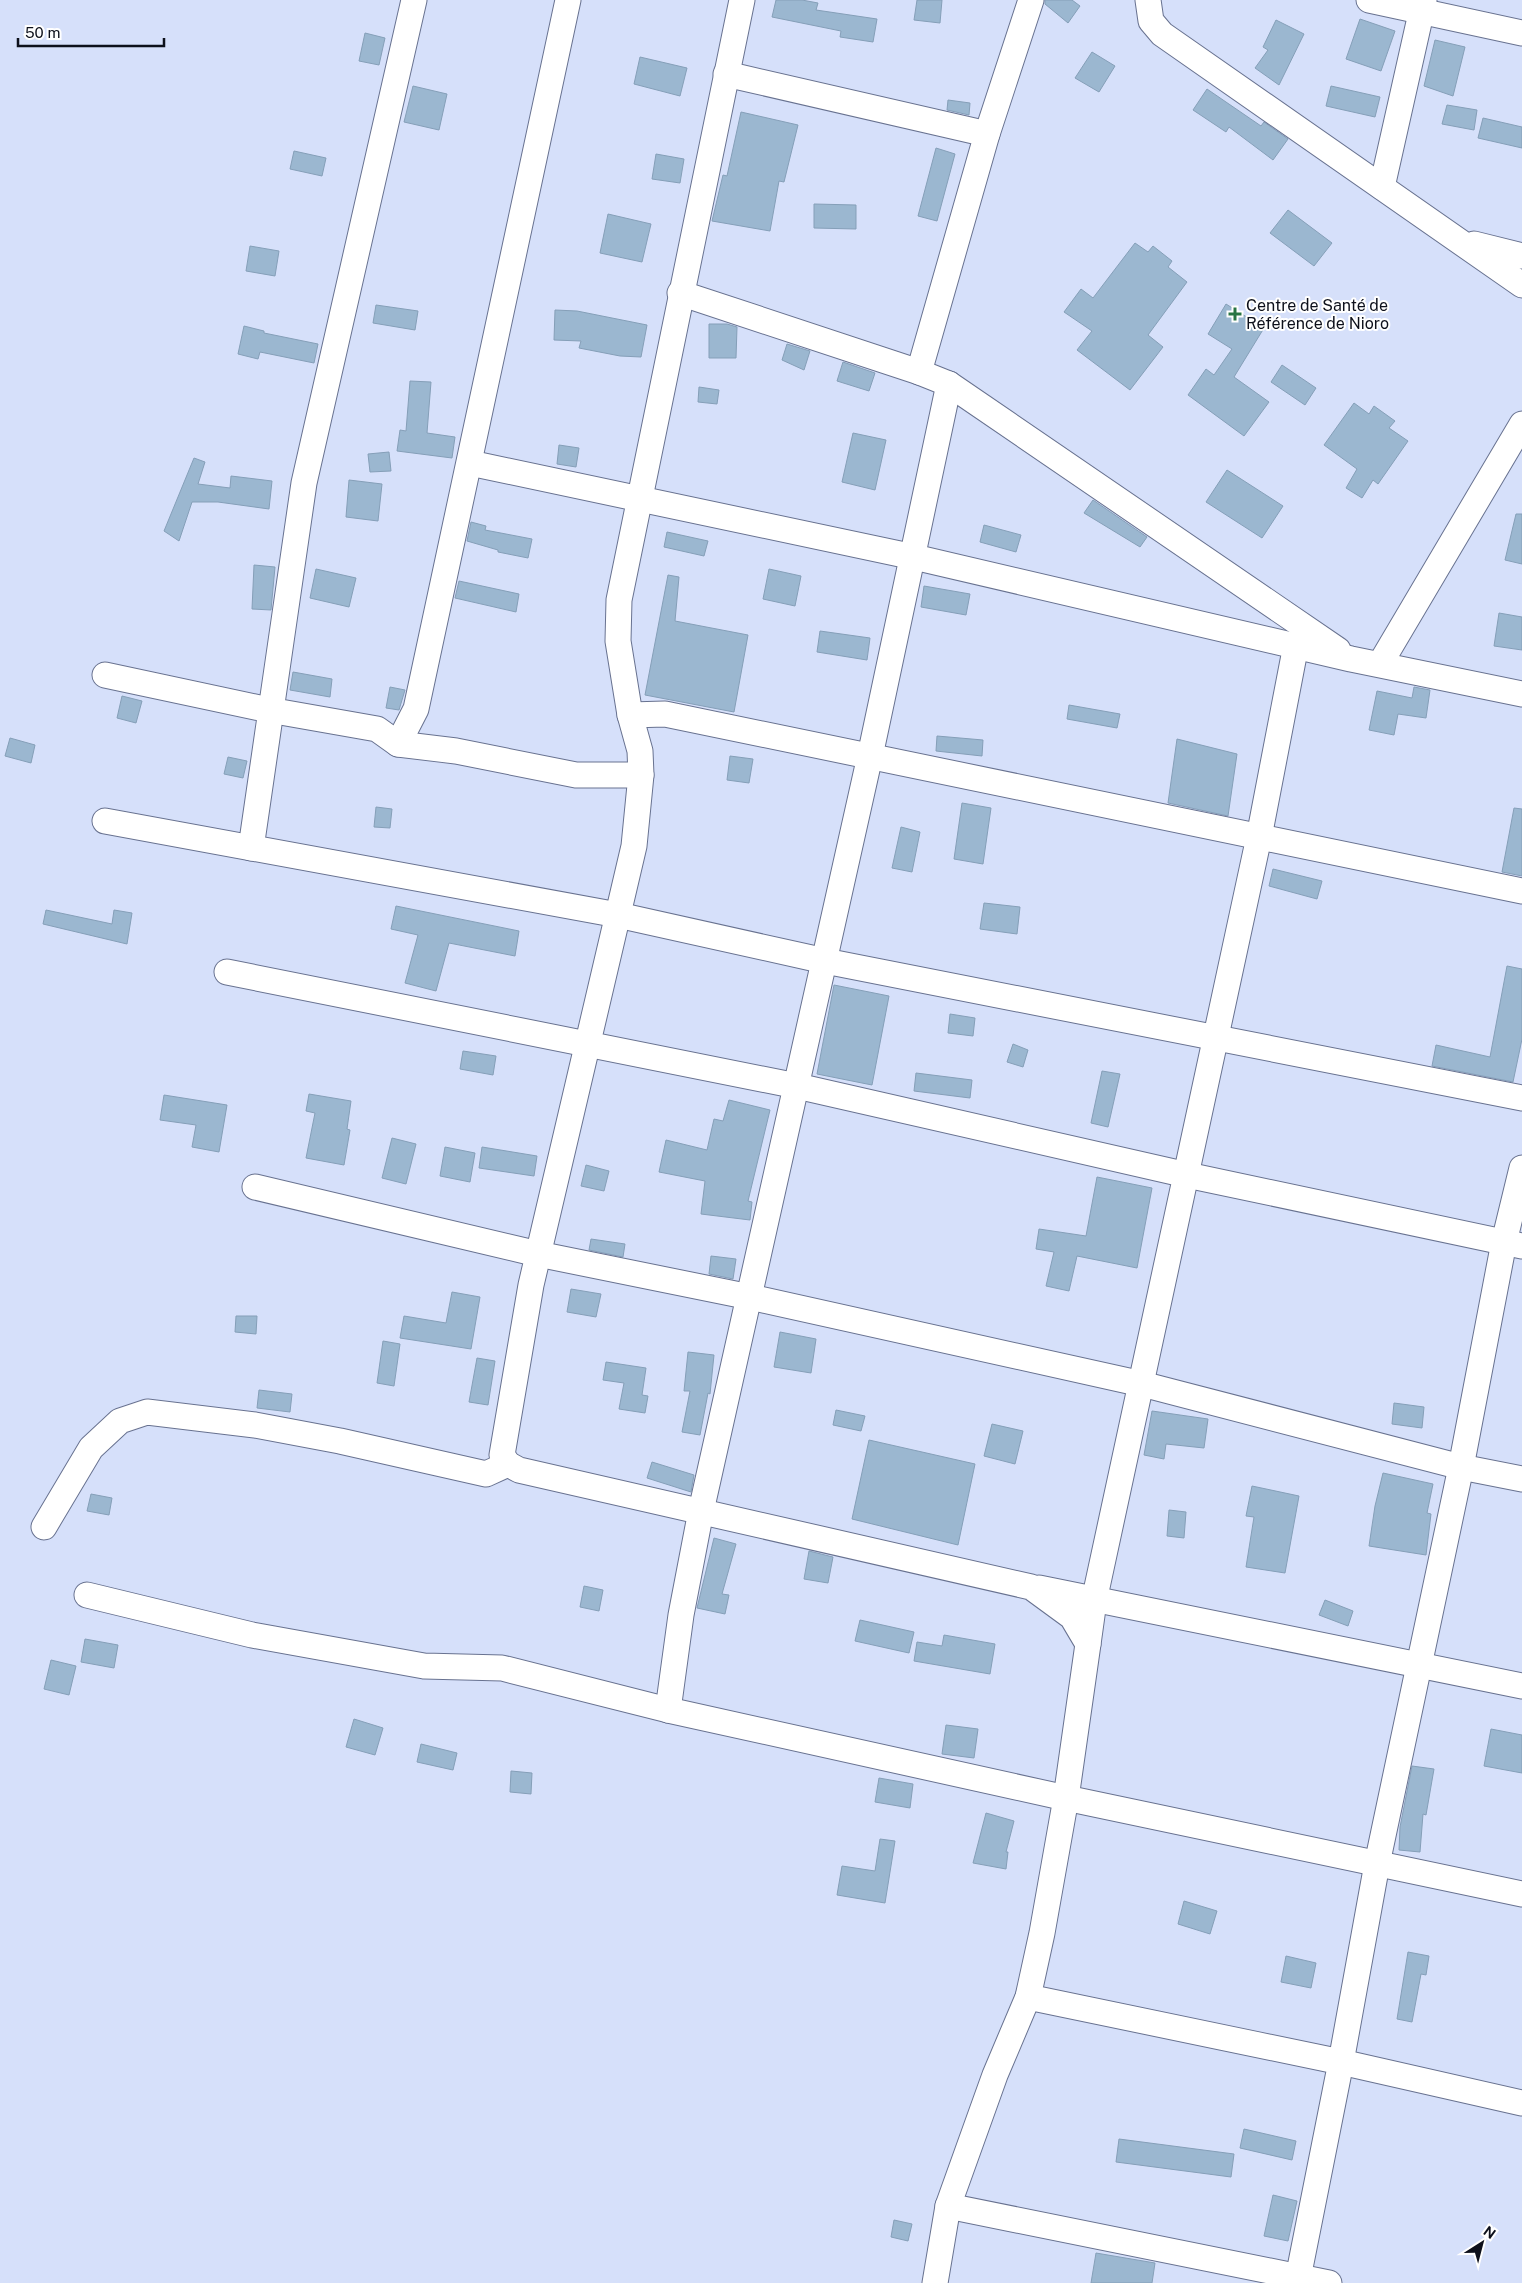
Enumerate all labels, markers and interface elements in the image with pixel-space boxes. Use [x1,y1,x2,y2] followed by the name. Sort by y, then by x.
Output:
[18,15,164,47] scale bar
[25,24,60,41] text: 50 m
[1246,296,1389,333] place label: Centre de Santé de Référence de Nioro
[1228,307,1242,321] marker: Centre de Santé de Référence de Nioro
[1457,2218,1507,2268] north arrow
[1481,2223,1499,2242] text: N

